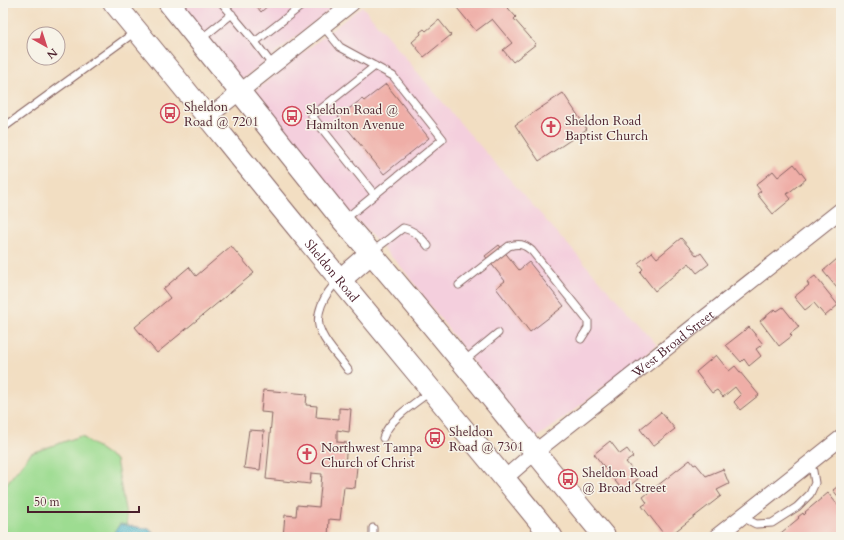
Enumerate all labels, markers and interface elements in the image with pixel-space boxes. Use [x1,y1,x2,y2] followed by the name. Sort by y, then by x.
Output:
[26,26,66,66] north arrow
[43,45,60,63] text: N
[184,98,259,131] place label: Sheldon Road @ 7201
[306,101,405,134] place label: Sheldon Road @ Hamilton Avenue
[159,102,181,124] bus stop icon: Sheldon Road @ 7201
[281,105,303,127] bus stop icon: Sheldon Road @ Hamilton Avenue
[565,112,648,145] place label: Sheldon Road Baptist Church
[540,116,562,138] church icon: Sheldon Road Baptist Church
[300,236,363,306] street label: Sheldon Road
[627,306,718,383] street label: West Broad Street
[449,423,524,456] place label: Sheldon Road @ 7301
[424,427,446,449] bus stop icon: Sheldon Road @ 7301
[321,439,422,472] place label: Northwest Tampa Church of Christ
[296,443,318,465] church icon: Northwest Tampa Church of Christ
[582,464,666,497] place label: Sheldon Road @ Broad Street
[557,468,579,490] bus stop icon: Sheldon Road @ Broad Street
[28,488,139,514] scale bar
[34,494,61,510] text: 50 m

